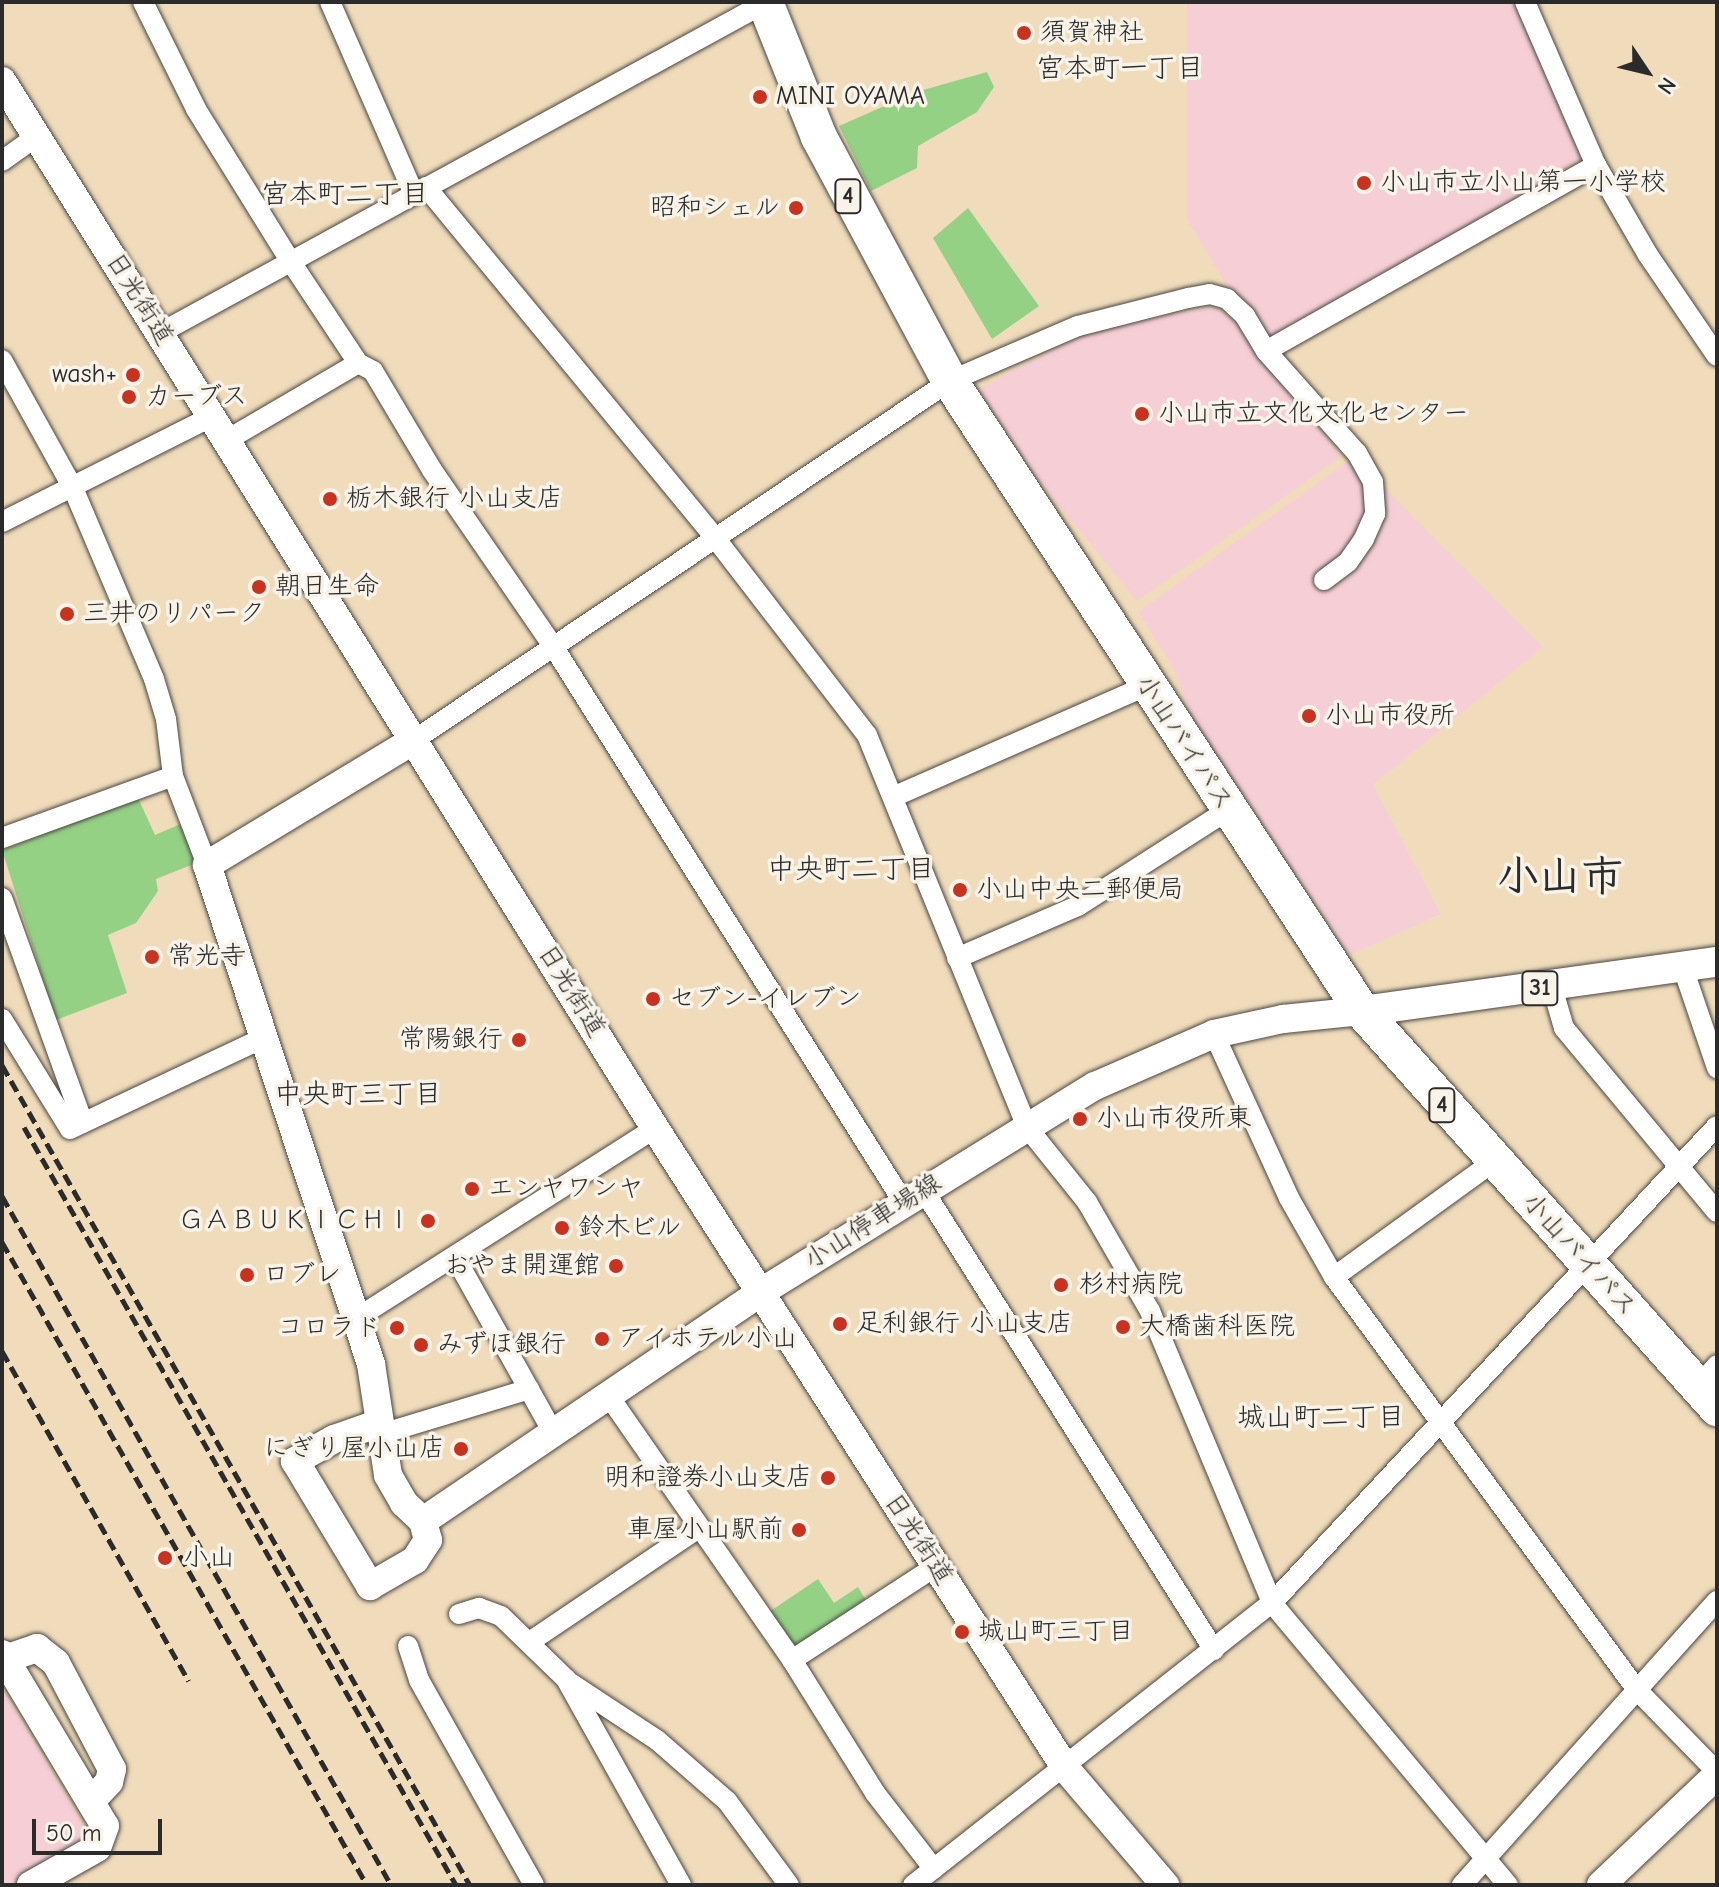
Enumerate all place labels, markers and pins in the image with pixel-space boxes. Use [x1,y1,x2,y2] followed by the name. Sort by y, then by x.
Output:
[1040,17,1144,49] place label: 須賀神社
[1015,24,1033,42] marker: 須賀神社
[776,81,925,113] place label: MINI OYAMA
[751,88,769,106] marker: MINI OYAMA
[1380,167,1666,199] place label: 小山市立小山第一小学校
[1355,174,1373,192] marker: 小山市立小山第一小学校
[650,192,780,224] place label: 昭和シェル
[787,199,805,217] marker: 昭和シェル
[52,359,117,391] place label: wash+
[124,366,142,384] marker: wash+
[145,381,249,413] place label: カーブス
[120,388,138,406] marker: カーブス
[1158,398,1470,430] place label: 小山市立文化文化センター
[1133,405,1151,423] marker: 小山市立文化文化センター
[346,483,563,515] place label: 栃木銀行 小山支店
[321,490,339,508] marker: 栃木銀行 小山支店
[275,571,379,603] place label: 朝日生命
[250,578,268,596] marker: 朝日生命
[83,598,265,630] place label: 三井のリパーク
[58,605,76,623] marker: 三井のリパーク
[1325,700,1455,732] place label: 小山市役所
[1300,707,1318,725] marker: 小山市役所
[976,874,1184,906] place label: 小山中央二郵便局
[951,881,969,899] marker: 小山中央二郵便局
[168,941,246,973] place label: 常光寺
[143,948,161,966] marker: 常光寺
[669,983,861,1015] place label: セブン-イレブン
[644,990,662,1008] marker: セブン-イレブン
[399,1024,503,1056] place label: 常陽銀行
[510,1031,528,1049] marker: 常陽銀行
[1096,1103,1252,1135] place label: 小山市役所東
[1071,1110,1089,1128] marker: 小山市役所東
[488,1173,644,1205] place label: エンヤワンヤ
[463,1180,481,1198] marker: エンヤワンヤ
[178,1205,412,1237] place label: ＧＡＢＵＫＩＣＨＩ
[419,1212,437,1230] marker: ＧＡＢＵＫＩＣＨＩ
[578,1212,682,1244] place label: 鈴木ビル
[553,1219,571,1237] marker: 鈴木ビル
[444,1250,600,1282] place label: おやま開運館
[607,1257,625,1275] marker: おやま開運館
[263,1259,341,1291] place label: ロブレ
[238,1266,256,1284] marker: ロブレ
[1079,1269,1183,1301] place label: 杉村病院
[1050,1274,1072,1296] marker: 杉村病院
[856,1308,1073,1340] place label: 足利銀行 小山支店
[1139,1311,1295,1343] place label: 大橋歯科医院
[277,1312,381,1344] place label: コロラド
[831,1315,849,1333] marker: 足利銀行 小山支店
[1114,1318,1132,1336] marker: 大橋歯科医院
[388,1319,406,1337] marker: コロラド
[618,1323,800,1355] place label: アイホテル小山
[437,1329,567,1361] place label: みずほ銀行
[593,1330,611,1348] marker: アイホテル小山
[412,1336,430,1354] marker: みずほ銀行
[263,1433,445,1465] place label: にぎり屋小山店
[452,1440,470,1458] marker: にぎり屋小山店
[604,1462,812,1494] place label: 明和證券小山支店
[819,1469,837,1487] marker: 明和證券小山支店
[627,1514,783,1546] place label: 車屋小山駅前
[790,1521,808,1539] marker: 車屋小山駅前
[183,1542,235,1574] place label: 小山
[154,1547,176,1569] marker: 小山
[978,1616,1134,1648] place label: 城山町三丁目
[953,1623,971,1641] marker: 城山町三丁目

